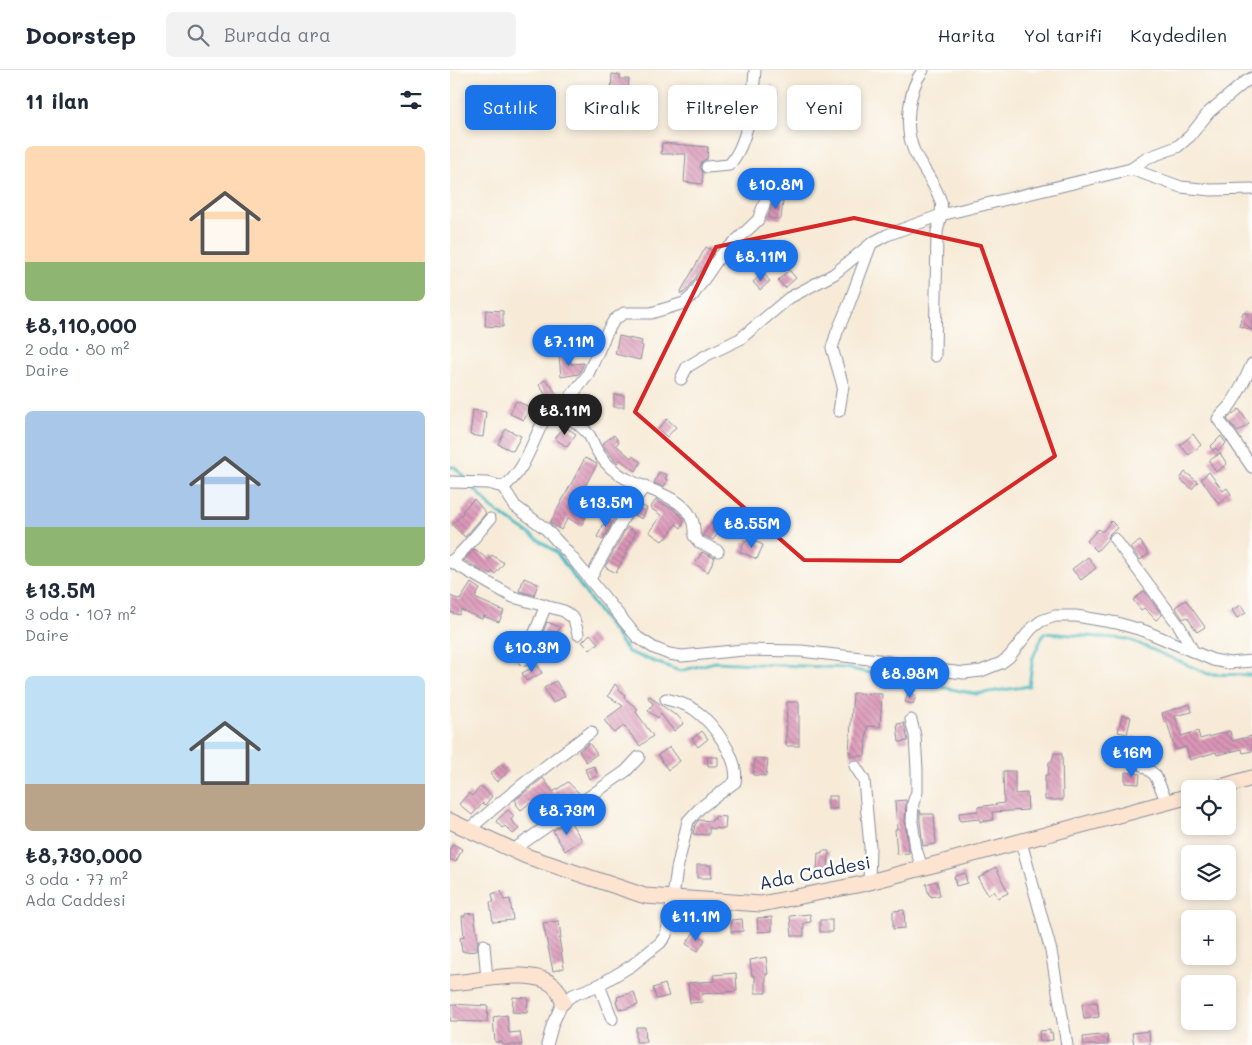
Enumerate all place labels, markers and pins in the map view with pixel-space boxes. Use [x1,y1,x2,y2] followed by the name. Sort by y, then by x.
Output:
[735,168,817,210] pin: ₺10.8M
[720,240,802,282] pin: ₺8.11M
[528,324,610,367] pin: ₺7.11M
[524,394,606,436] pin: ₺8.11M
[565,486,647,528] pin: ₺13.5M
[711,506,793,549] pin: ₺8.55M
[491,630,573,673] pin: ₺10.3M
[869,656,951,699] pin: ₺8.98M
[1102,736,1162,778] pin: ₺16M
[526,794,608,836] pin: ₺8.73M
[655,900,737,942] pin: ₺11.1M

